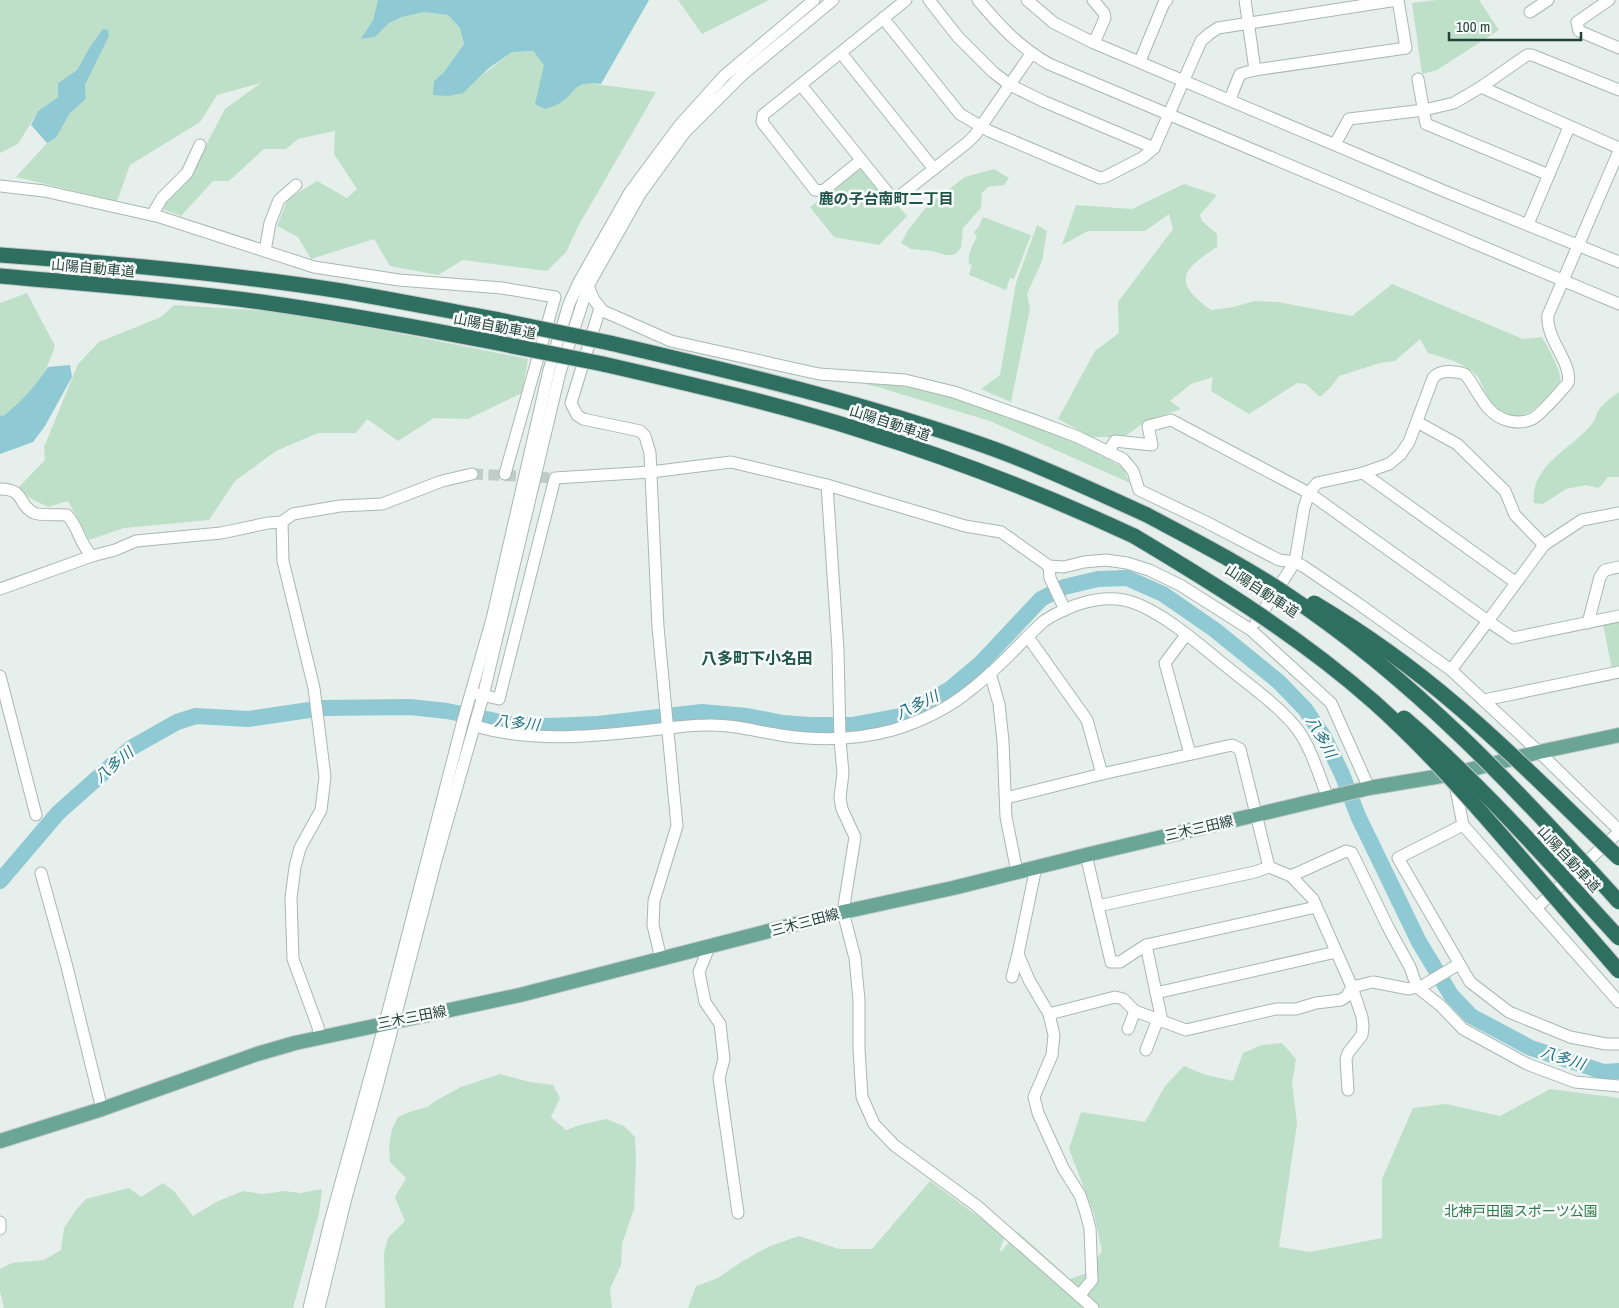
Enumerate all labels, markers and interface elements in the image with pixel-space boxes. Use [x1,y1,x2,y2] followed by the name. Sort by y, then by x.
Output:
[1449,10,1582,42] scale bar
[1456,16,1490,37] text: 100 m
[818,188,954,209] district label: 鹿の子台南町二丁目
[50,255,136,281] street label: 山陽自動車道
[452,309,538,343] street label: 山陽自動車道
[847,401,933,445] street label: 山陽自動車道
[1222,561,1302,621] street label: 山陽自動車道
[701,647,813,669] district label: 八多町下小名田
[892,684,943,724] water label: 八多川
[494,710,543,736] water label: 八多川
[1301,712,1342,763] water label: 八多川
[90,741,139,787] water label: 八多川
[1163,811,1235,845] street label: 三木三田線
[1534,822,1604,896] street label: 山陽自動車道
[769,904,841,940] street label: 三木三田線
[376,1001,448,1033] street label: 三木三田線
[1539,1041,1590,1075] water label: 八多川
[1444,1202,1598,1220] park label: 北神戸田園スポーツ公園

